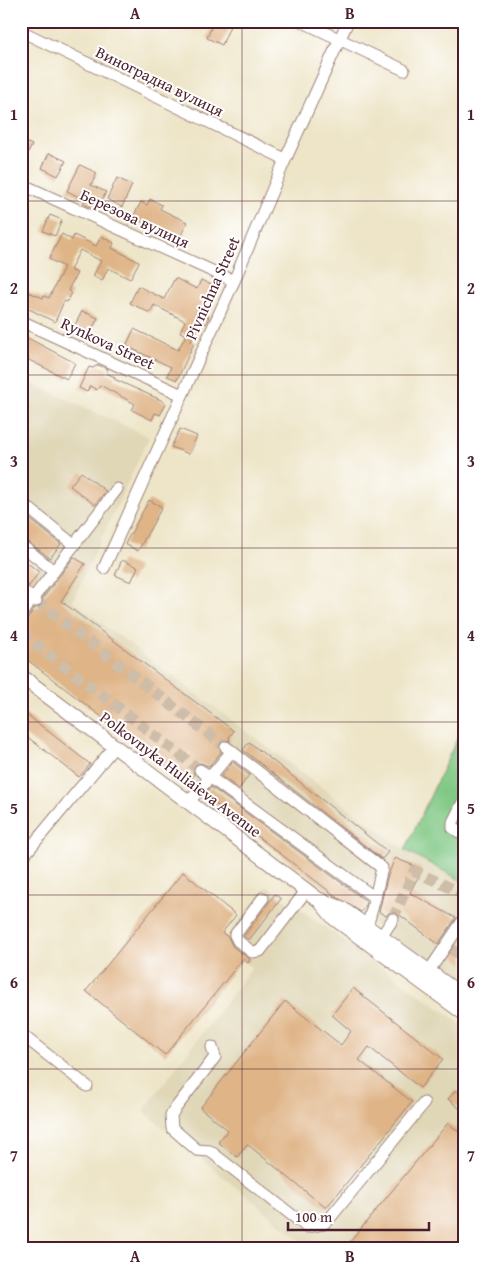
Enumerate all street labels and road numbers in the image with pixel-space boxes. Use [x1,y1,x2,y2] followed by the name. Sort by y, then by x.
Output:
[92,40,228,122] street label: Виноградна вулиця
[76,182,194,254] street label: Березова вулиця
[178,232,246,344] street label: Pivnichna Street
[57,311,159,375] street label: Rynkova Street
[95,705,267,843] street label: Polkovnyka Huliaieva Avenue

